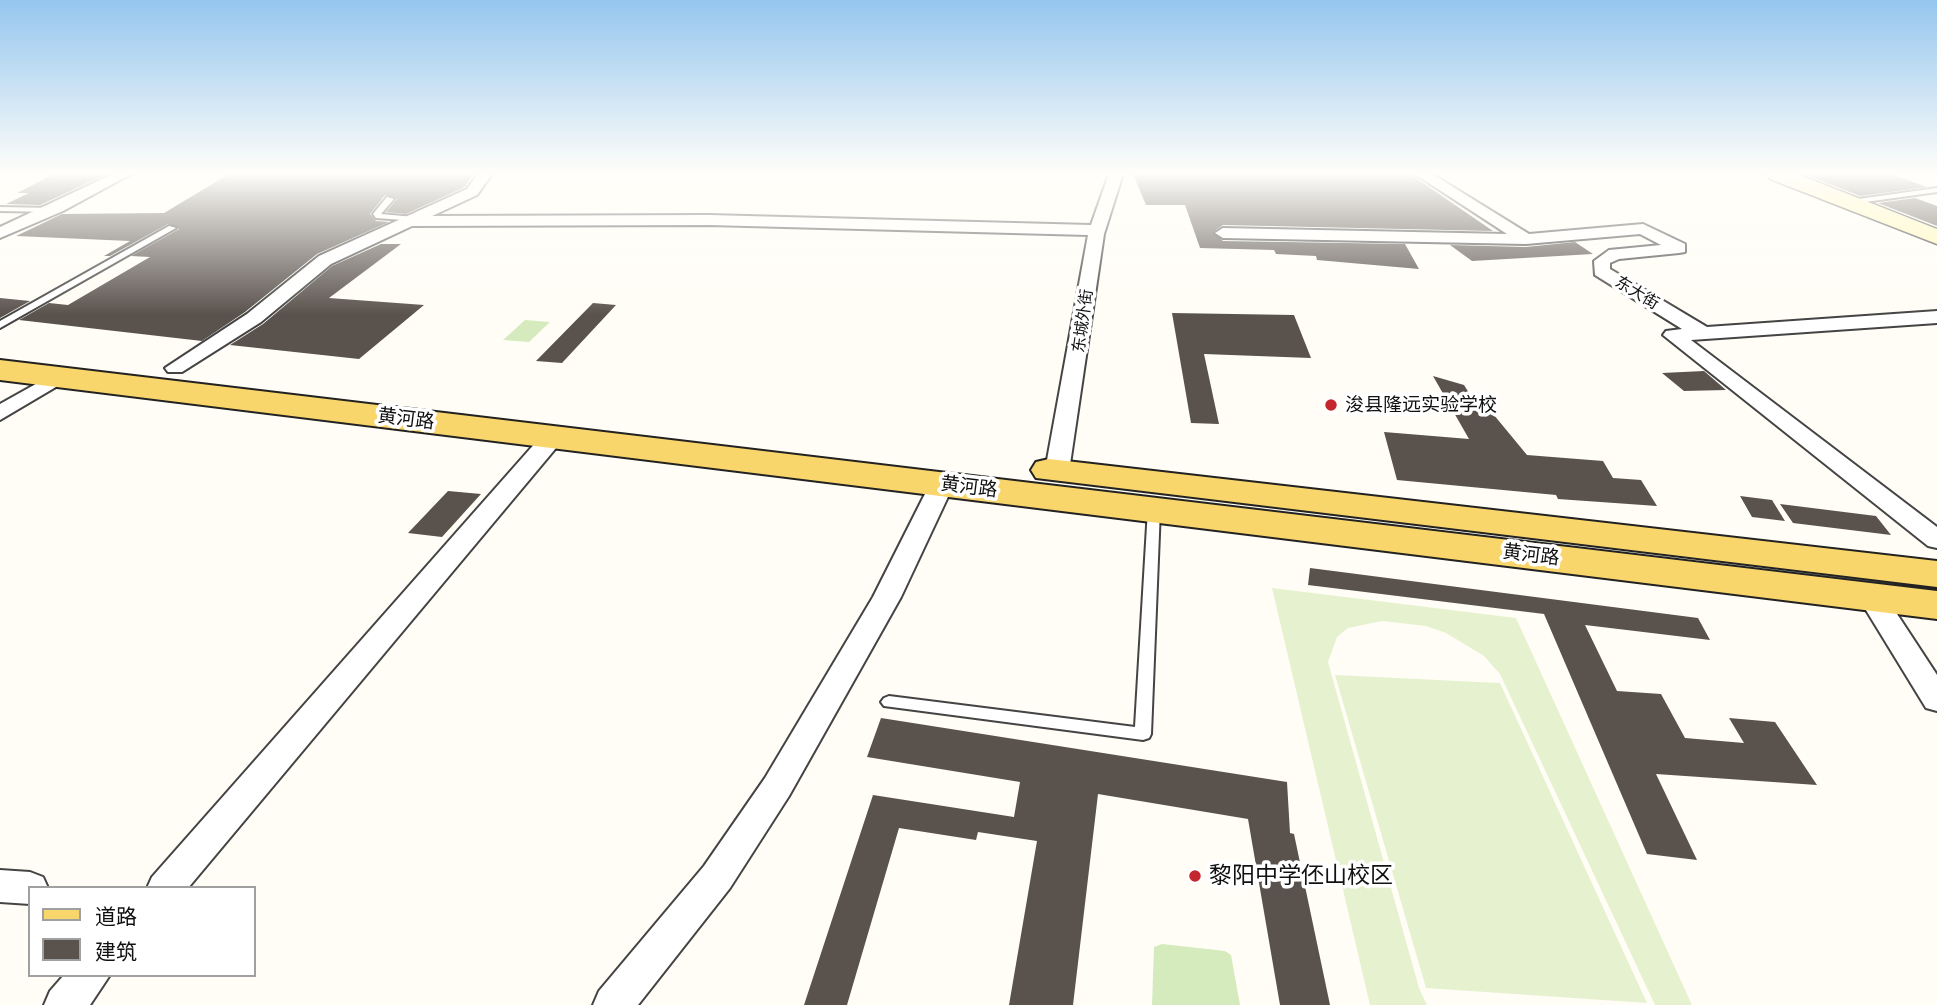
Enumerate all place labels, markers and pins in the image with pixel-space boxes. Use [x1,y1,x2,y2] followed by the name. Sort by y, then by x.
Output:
[1345,394,1497,416] place label: 浚县隆远实验学校
[1323,397,1339,413] marker: 浚县隆远实验学校
[1209,862,1393,890] place label: 黎阳中学伾山校区
[1187,868,1203,884] marker: 黎阳中学伾山校区

